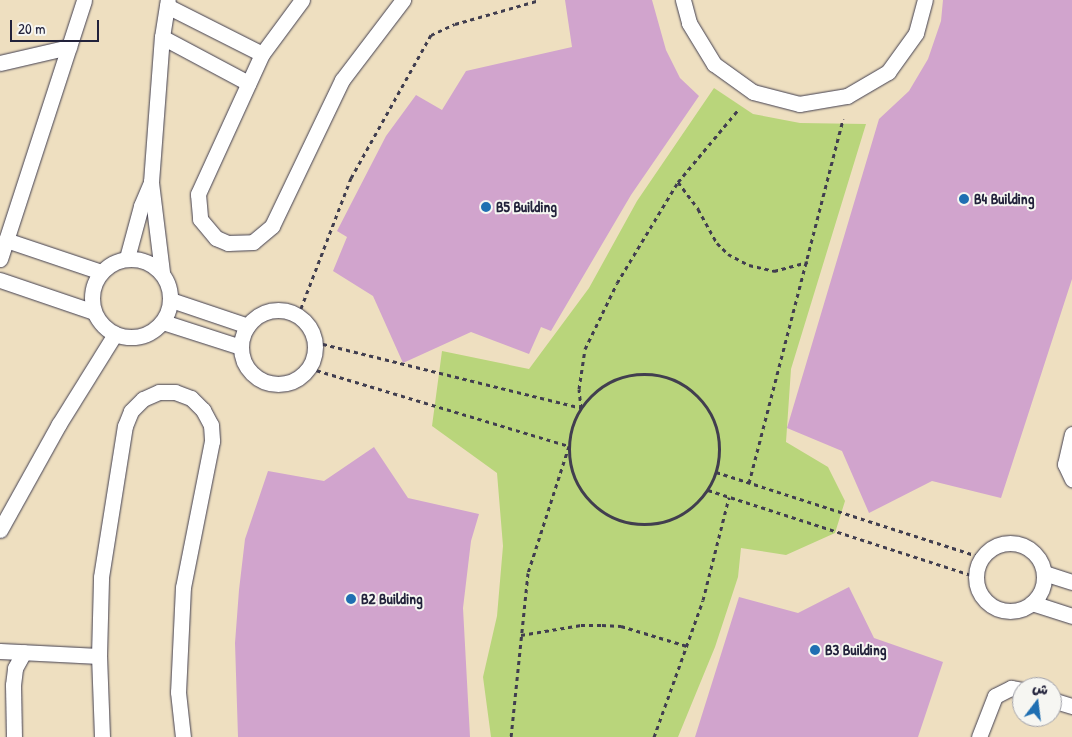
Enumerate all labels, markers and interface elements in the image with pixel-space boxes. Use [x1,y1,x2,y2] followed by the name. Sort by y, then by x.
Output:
[12,10,101,42] scale bar
[18,18,45,39] text: 20 m
[974,190,1034,208] place label: B4 Building
[958,193,970,205] marker: B4 Building
[496,198,557,216] place label: B5 Building
[480,201,492,213] marker: B5 Building
[361,590,423,608] place label: B2 Building
[345,593,357,605] marker: B2 Building
[825,641,886,659] place label: B3 Building
[809,644,821,656] marker: B3 Building
[1012,677,1062,727] north arrow
[1031,677,1051,699] text: ش

